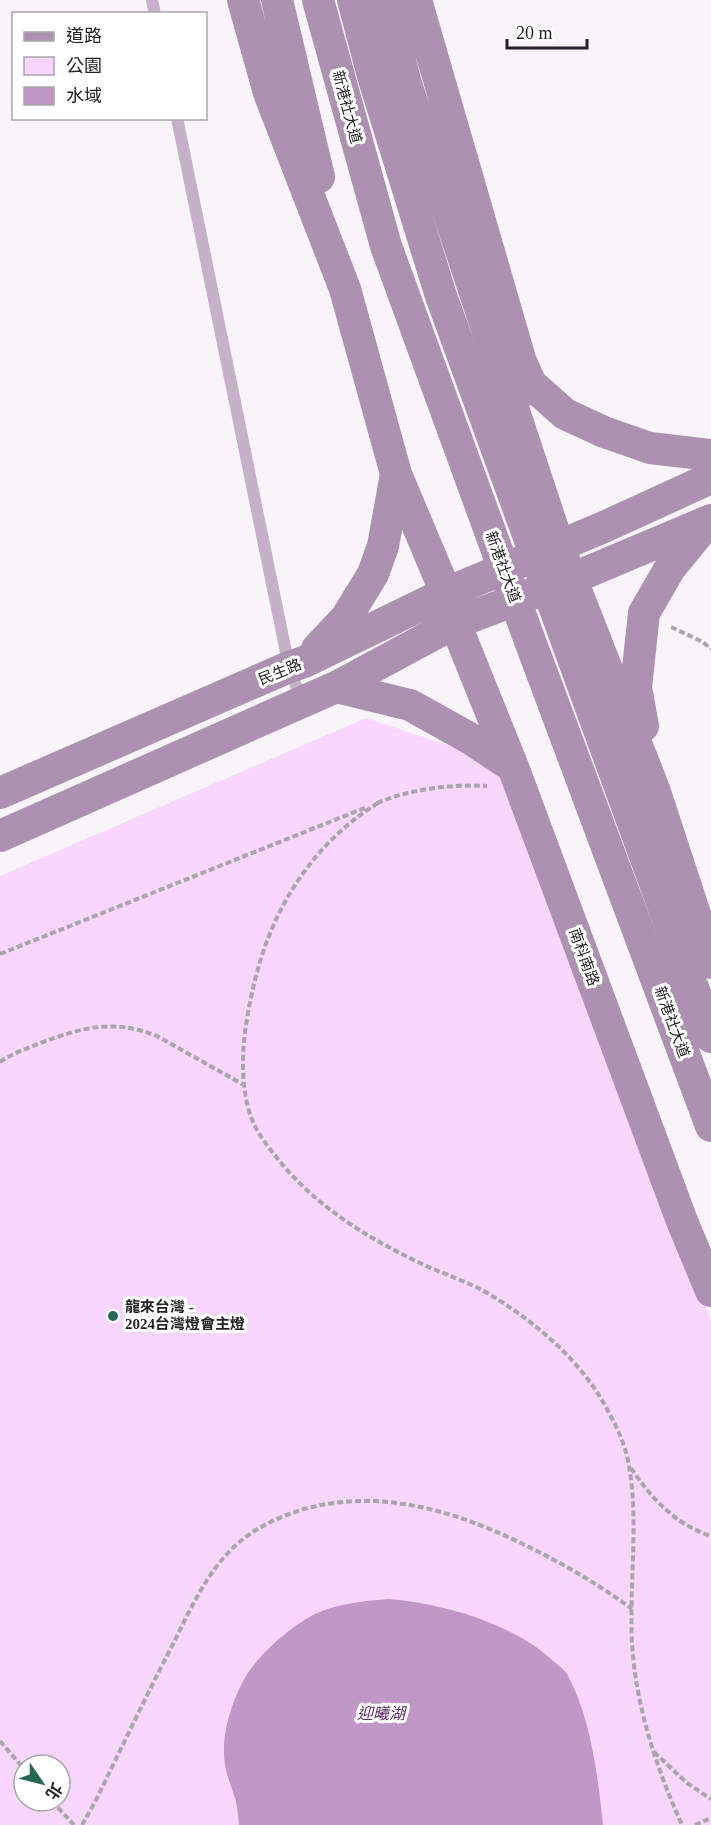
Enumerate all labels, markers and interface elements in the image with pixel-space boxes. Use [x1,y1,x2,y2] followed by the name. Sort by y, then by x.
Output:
[12,12,207,120] legend
[507,12,586,50] scale bar
[516,23,553,43] text: 20 m
[66,26,102,46] text: 道路
[66,56,102,76] text: 公園
[330,69,364,145] street label: 新港社大道
[66,86,102,106] text: 水域
[483,529,523,605] street label: 新港社大道
[256,656,304,688] street label: 民生路
[566,926,602,988] street label: 南科南路
[652,984,692,1060] street label: 新港社大道
[125,1298,245,1332] place label: 龍來台灣 - 2024台灣燈會主燈
[106,1309,120,1323] marker: 龍來台灣 - 2024台灣燈會主燈
[357,1705,408,1722] water label: 迎曦湖
[12,1753,72,1813] north arrow
[42,1780,65,1803] text: 北

